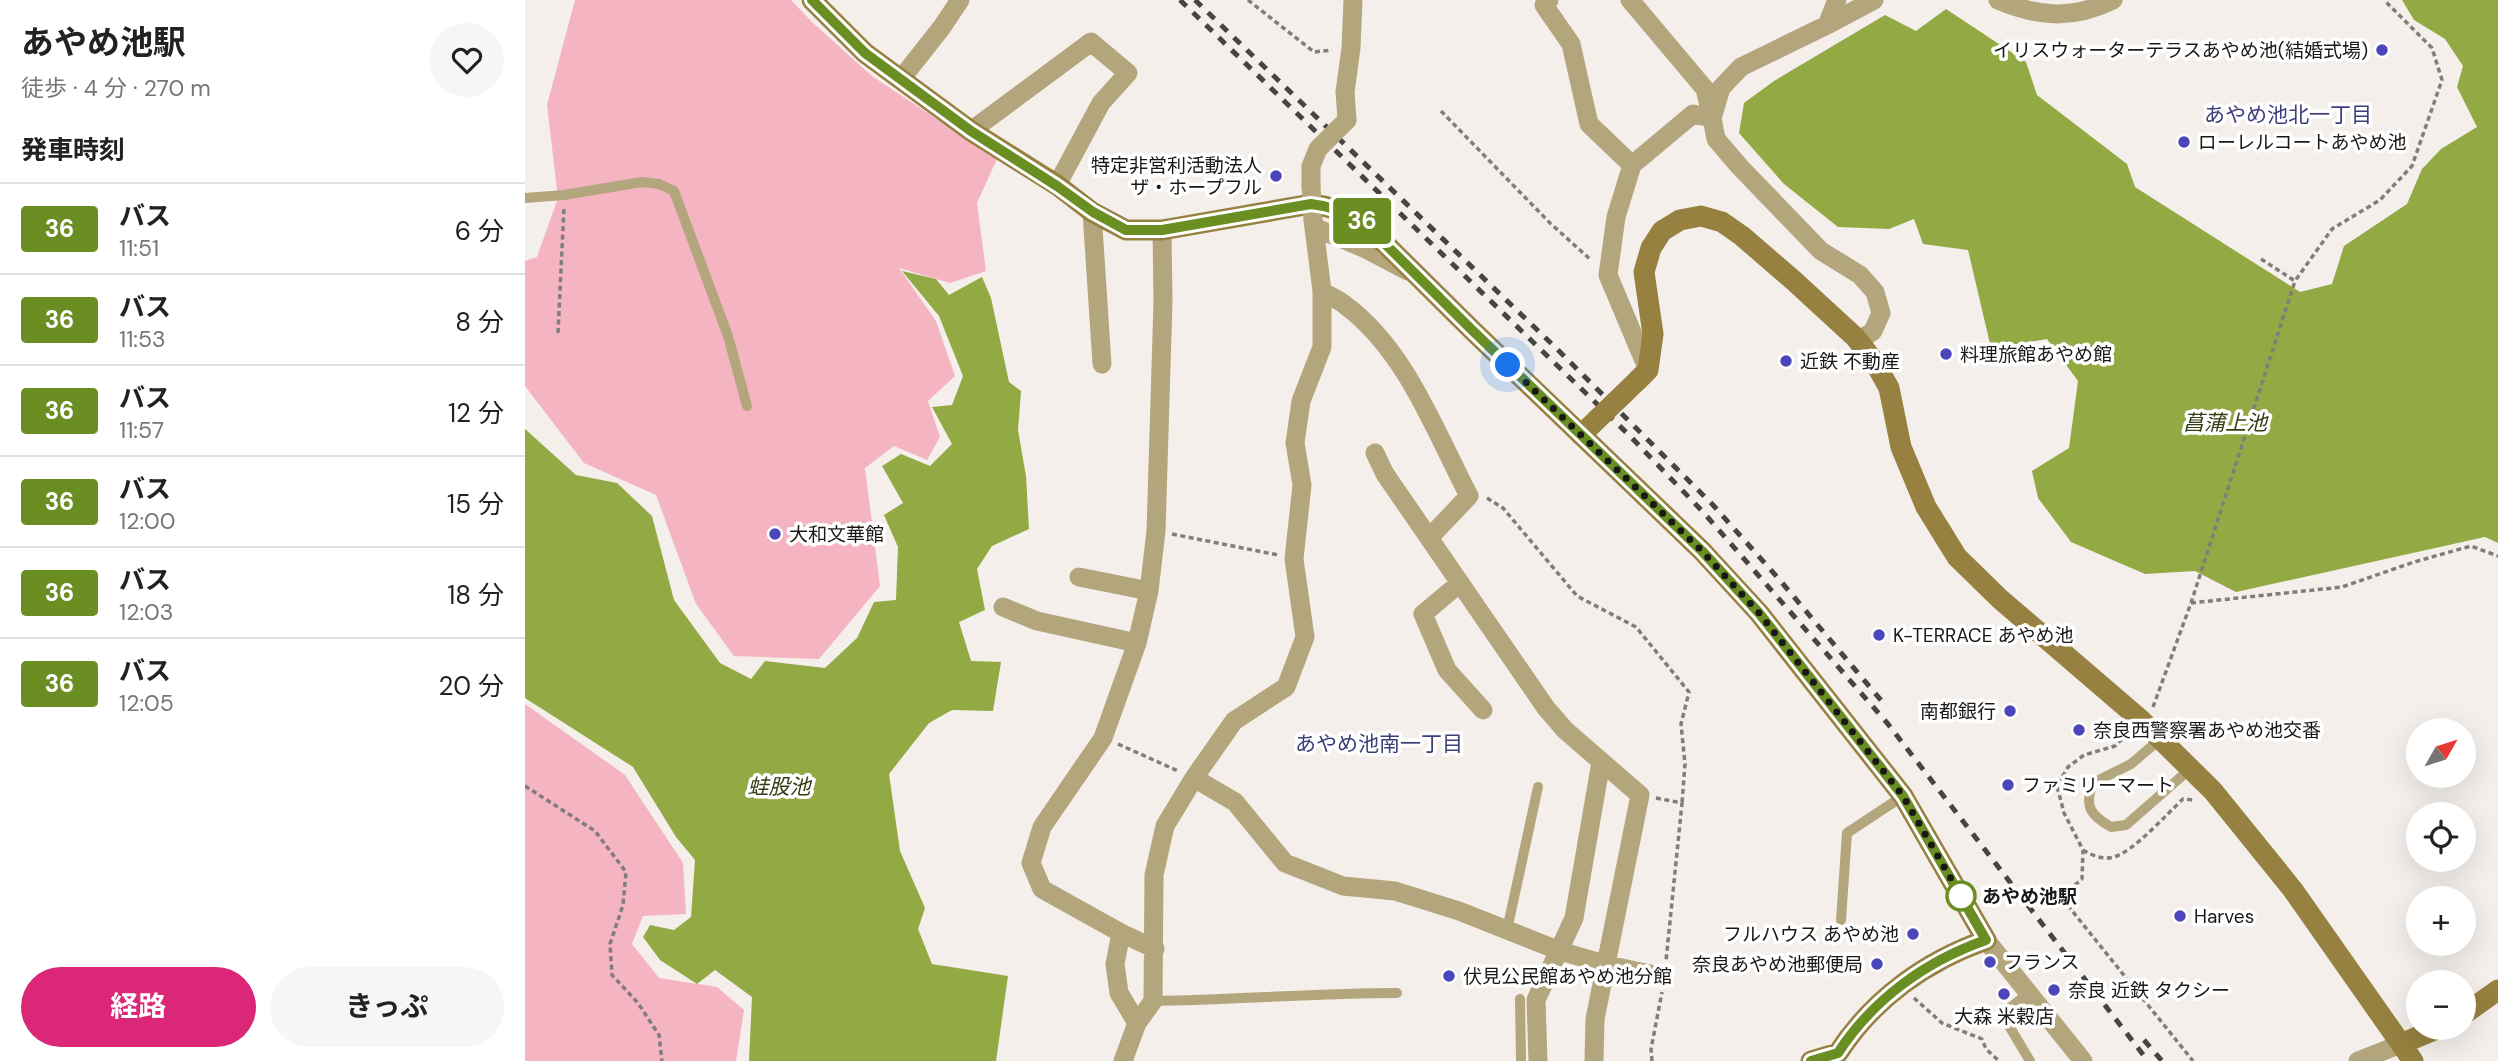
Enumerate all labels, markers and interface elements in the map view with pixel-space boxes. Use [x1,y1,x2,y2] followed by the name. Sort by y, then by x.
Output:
[21,21,186,64] text: あやめ池駅
[430,23,504,97] button: heart
[1993,38,2368,63] place label: イリスウォーターテラスあやめ池(結婚式場)
[2374,42,2390,58] marker: イリスウォーターテラスあやめ池(結婚式場)
[21,73,211,103] text: 徒歩 · 4 分 · 270 m
[2204,101,2372,129] district label: あやめ池北一丁目
[2198,130,2407,155] place label: ローレルコートあやめ池
[21,133,125,167] text: 発車時刻
[2176,134,2192,150] marker: ローレルコートあやめ池
[1091,153,1262,200] place label: 特定非営利活動法人 ザ・ホープフル
[1268,168,1284,184] marker: 特定非営利活動法人 ザ・ホープフル
[1331,198,1393,244] line badge: 36
[119,199,171,233] text: バス
[1347,205,1377,236] text: 36
[45,213,74,244] text: 36
[455,214,504,248] text: 6 分
[119,233,159,263] text: 11:51
[119,290,171,324] text: バス
[45,304,74,335] text: 36
[455,305,504,339] text: 8 分
[119,324,166,354] text: 11:53
[1960,342,2112,367] place label: 料理旅館あやめ館
[1938,346,1954,362] marker: 料理旅館あやめ館
[1490,347,1525,382] your location
[1800,349,1900,374] place label: 近鉄 不動産
[1778,353,1794,369] marker: 近鉄 不動産
[119,381,171,415] text: バス
[45,395,74,426] text: 36
[448,396,504,430] text: 12 分
[2183,409,2269,437] water label: 菖蒲上池
[119,415,164,445] text: 11:57
[119,472,171,506] text: バス
[45,486,74,517] text: 36
[447,487,504,521] text: 15 分
[119,506,176,536] text: 12:00
[789,522,884,547] place label: 大和文華館
[767,526,783,542] marker: 大和文華館
[119,563,171,597] text: バス
[45,577,74,608] text: 36
[447,578,504,612] text: 18 分
[119,597,173,627] text: 12:03
[1893,623,2074,648] place label: K-TERRACE あやめ池
[1871,627,1887,643] marker: K-TERRACE あやめ池
[119,654,171,688] text: バス
[45,668,74,699] text: 36
[439,669,504,703] text: 20 分
[119,688,174,718] text: 12:05
[1920,699,1996,724] place label: 南都銀行
[2002,703,2018,719] marker: 南都銀行
[2093,718,2321,743] place label: 奈良西警察署あやめ池交番
[2406,718,2476,788] north arrow
[2406,718,2476,1040] map controls
[2071,722,2087,738] marker: 奈良西警察署あやめ池交番
[1295,730,1463,758] district label: あやめ池南一丁目
[748,773,812,801] water label: 蛙股池
[2022,773,2174,798] place label: ファミリーマート
[2000,777,2016,793] marker: ファミリーマート
[2406,802,2476,872] button: locate
[1946,881,1976,911] marker: あやめ池駅
[1982,884,2077,909] place label: あやめ池駅
[2406,886,2476,956] button: +
[2194,904,2254,929] place label: Harves
[2172,908,2188,924] marker: Harves
[1723,922,1899,947] place label: フルハウス あやめ池
[1905,926,1921,942] marker: フルハウス あやめ池
[2004,950,2080,975] place label: フランス
[1692,952,1863,977] place label: 奈良あやめ池郵便局
[1982,954,1998,970] marker: フランス
[1869,956,1885,972] marker: 奈良あやめ池郵便局
[1463,964,1672,989] place label: 伏見公民館あやめ池分館
[21,967,256,1047] button: 経路
[270,967,504,1047] button: きっぷ
[1441,968,1457,984] marker: 伏見公民館あやめ池分館
[2406,970,2476,1040] button: −
[2068,978,2230,1003] place label: 奈良 近鉄 タクシー
[2046,982,2062,998] marker: 奈良 近鉄 タクシー
[1996,986,2012,1002] marker: 大森 米穀店
[1954,1004,2054,1029] place label: 大森 米穀店

